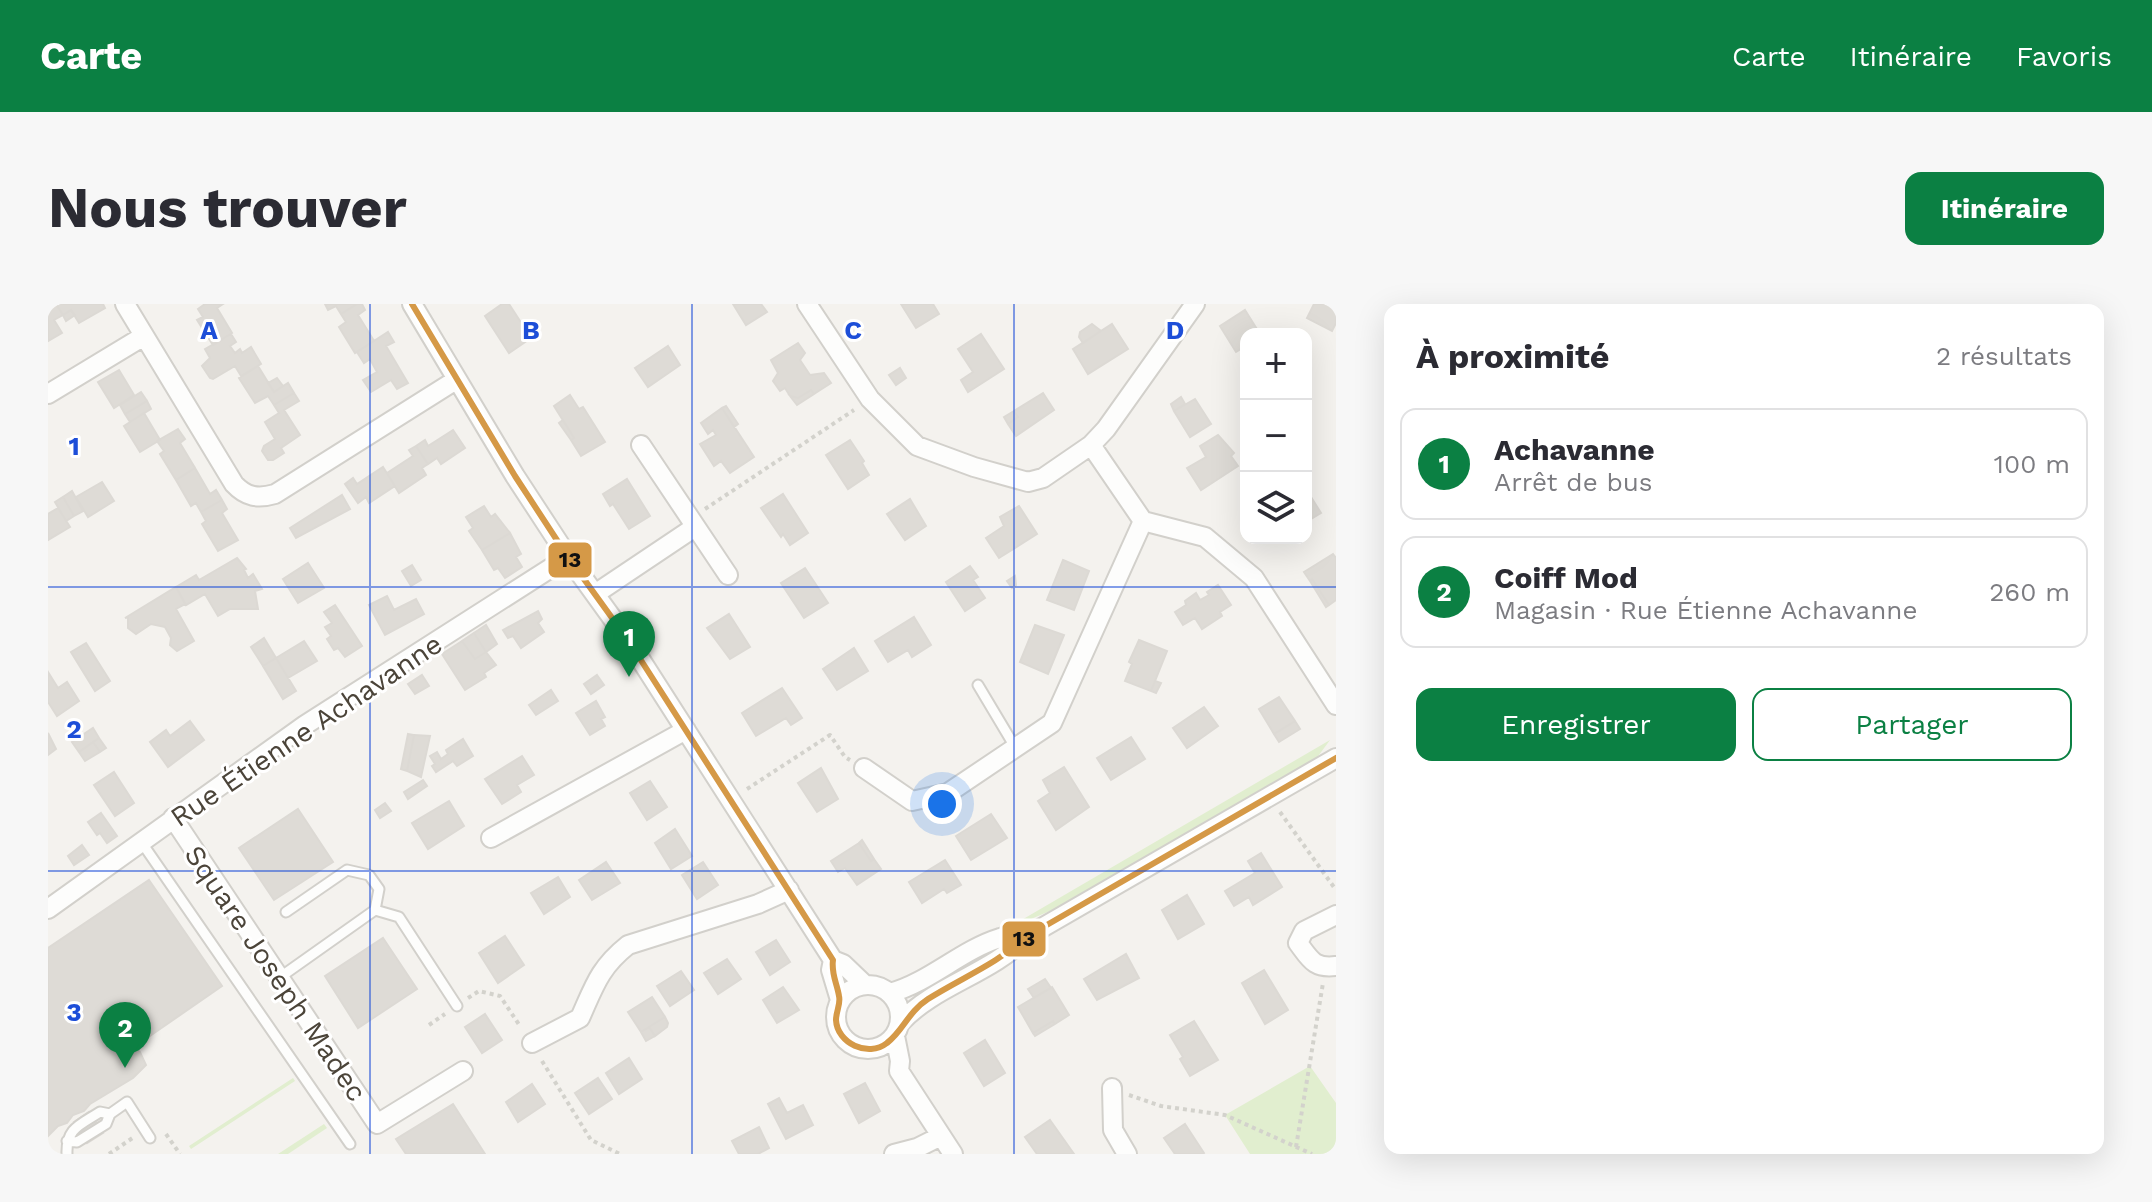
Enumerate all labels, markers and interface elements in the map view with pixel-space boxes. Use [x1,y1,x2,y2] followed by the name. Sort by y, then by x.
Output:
[40,34,142,78] text: Carte
[1732,40,1806,73] text: Carte
[1850,40,1972,73] text: Itinéraire
[2016,40,2112,73] text: Favoris
[1905,172,2104,245] button: Itinéraire
[48,175,407,241] text: Nous trouver
[200,315,218,345] text: A
[522,315,540,345] text: B
[844,315,862,345] text: C
[1166,315,1184,345] text: D
[1240,328,1312,544] map controls
[1240,328,1312,400] button: +
[1416,336,1610,376] text: À proximité
[1936,341,2072,371] text: 2 résultats
[1240,400,1312,472] button: −
[68,431,80,461] text: 1
[1494,432,1655,467] text: Achavanne
[1438,449,1450,479] text: 1
[1994,449,2070,479] text: 100 m
[1494,467,1653,497] text: Arrêt de bus
[1240,472,1312,544] button: layers
[547,541,593,579] line badge: 13
[559,547,581,572] text: 13
[1494,560,1638,595] text: Coiff Mod
[1436,577,1452,607] text: 2
[1989,577,2070,607] text: 260 m
[1494,595,1917,625] text: Magasin · Rue Étienne Achavanne
[603,611,655,677] pin: 1
[164,627,448,834] street label: Rue Étienne Achavanne
[1416,688,1736,761] button: Enregistrer
[1752,688,2072,761] button: Partager
[66,714,82,744] text: 2
[922,784,962,824] your location
[178,839,374,1107] street label: Square Joseph Madec
[1001,920,1047,958] line badge: 13
[1013,926,1035,951] text: 13
[66,997,82,1027] text: 3
[99,1002,151,1068] pin: 2

